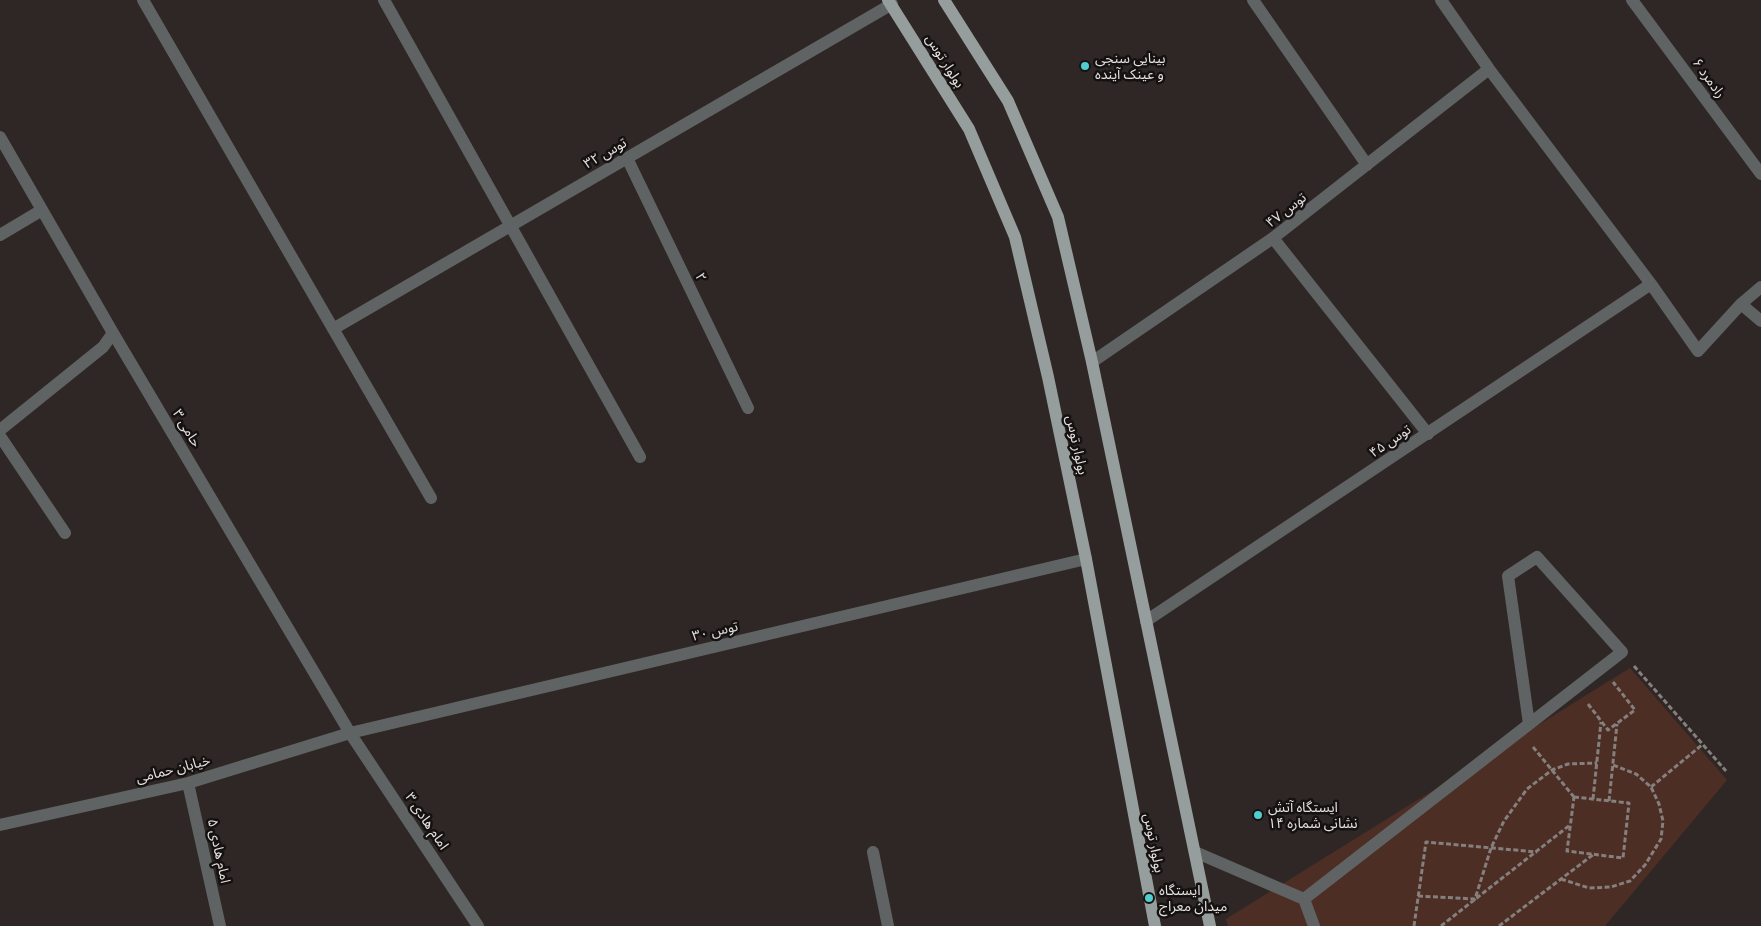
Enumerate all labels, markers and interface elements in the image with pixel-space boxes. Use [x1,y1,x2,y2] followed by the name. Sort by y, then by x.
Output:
[922,31,968,91] street label: بولوار توس
[1095,50,1166,82] place label: بینایی سنجی و عینک آینده
[1689,55,1729,101] street label: رادمرد ۶
[1079,60,1091,72] marker: بینایی سنجی و عینک آینده
[580,134,630,172] street label: توس ۳۲
[1262,189,1310,231] street label: توس ۴۷
[692,270,710,284] street label: ۲
[169,406,205,450] street label: حامی ۳
[1063,414,1091,476] street label: بولوار توس
[1366,421,1414,461] street label: توس ۴۵
[690,618,740,644] street label: توس ۳۰
[134,752,212,786] street label: خیابان حمامی
[402,789,452,853] street label: امام هادی ۳
[1268,799,1358,832] place label: ایستگاه آتش نشانی شماره ۱۴
[1252,809,1264,821] marker: ایستگاه آتش نشانی شماره ۱۴
[1140,812,1168,874] street label: بولوار توس
[204,817,234,885] street label: امام هادی ۵
[1159,882,1227,914] place label: ایستگاه میدان معراج
[1143,892,1155,904] marker: ایستگاه میدان معراج

